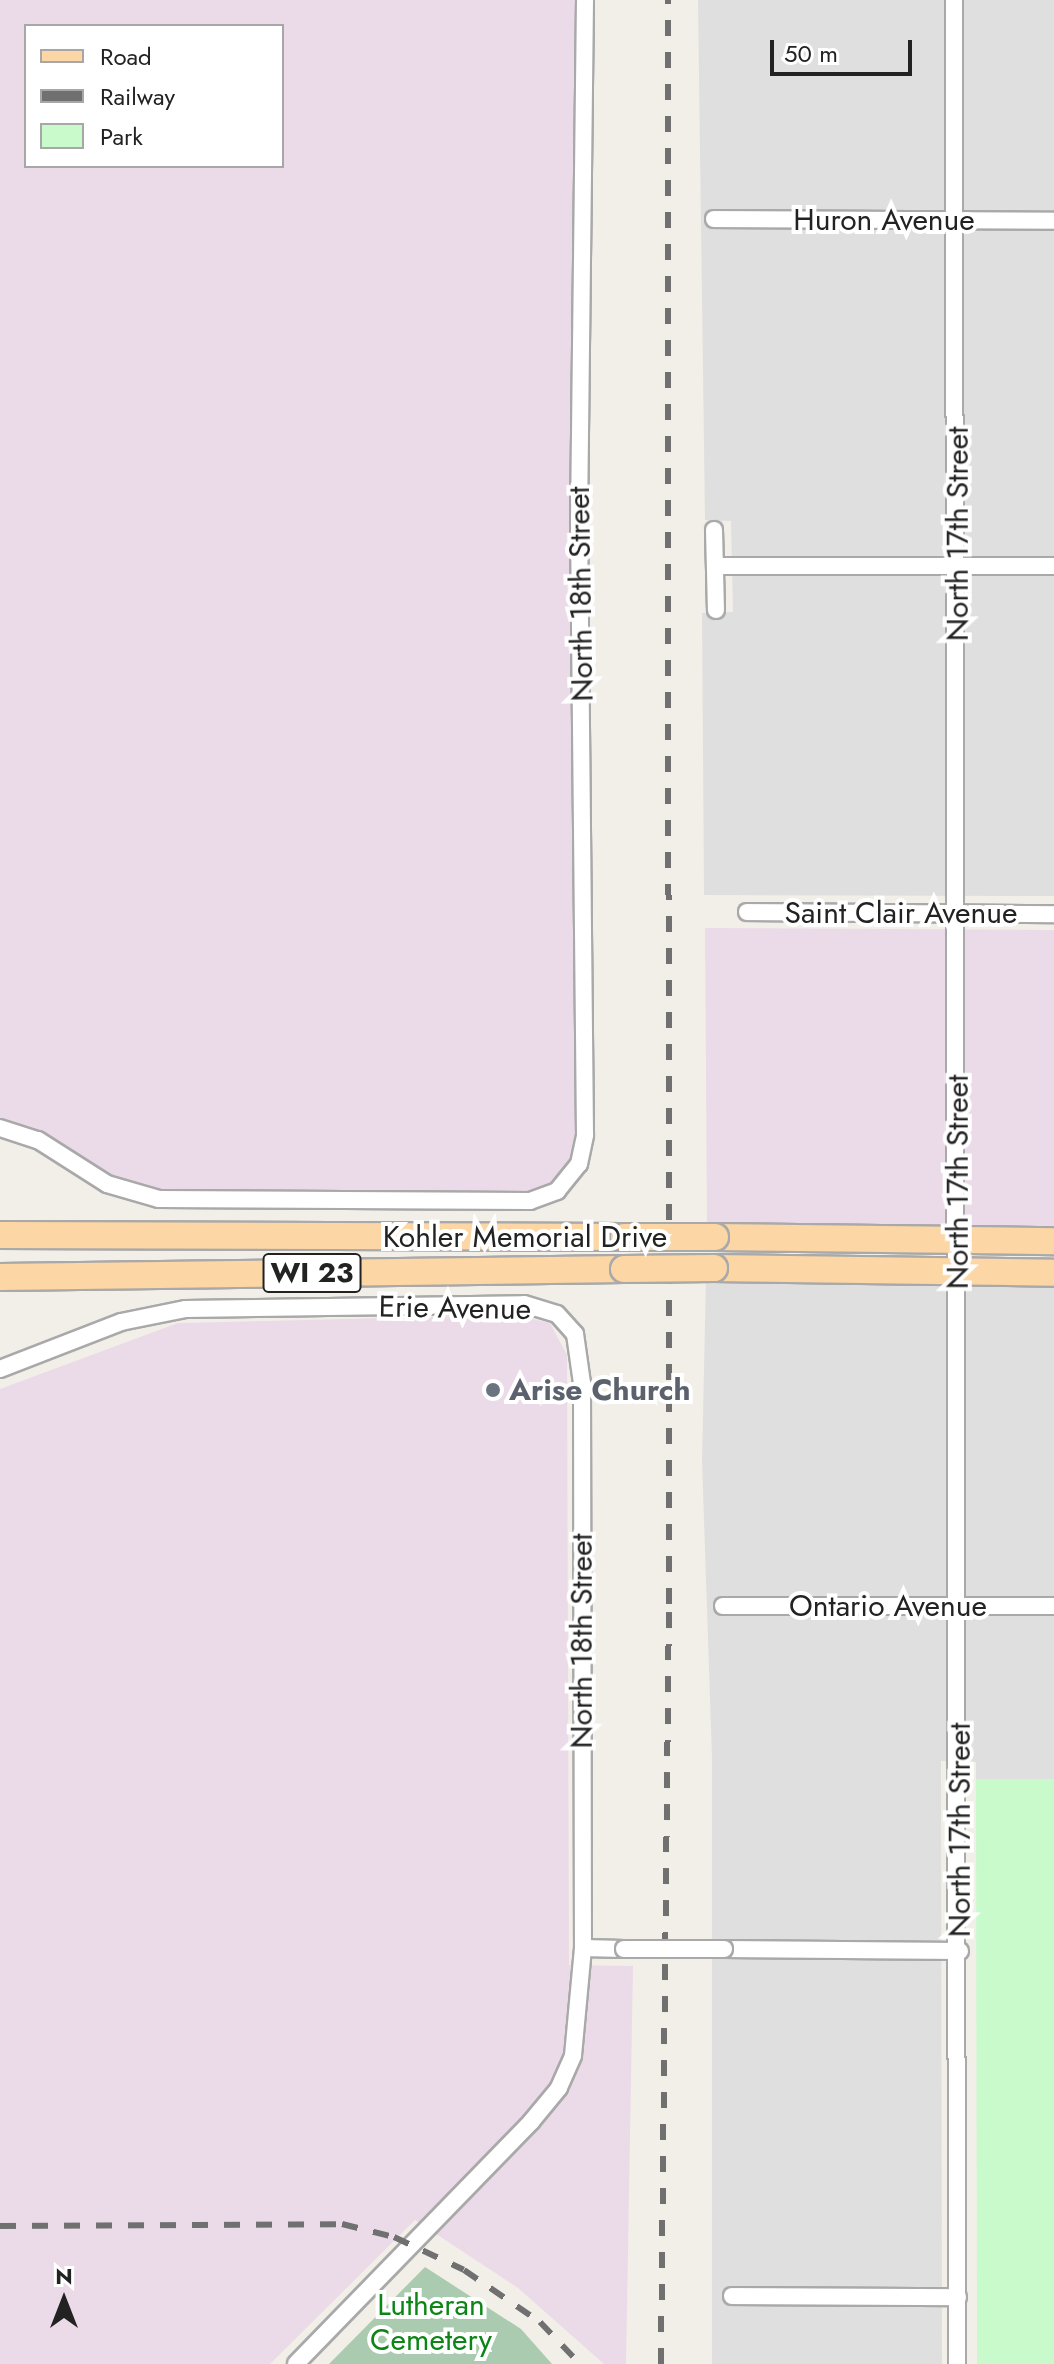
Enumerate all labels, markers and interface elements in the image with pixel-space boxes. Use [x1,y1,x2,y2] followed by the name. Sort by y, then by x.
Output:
[24,24,284,168] legend
[774,24,916,74] scale bar
[784,36,838,71] text: 50 m
[100,39,152,74] text: Road
[100,79,175,114] text: Railway
[100,119,143,154] text: Park
[793,202,975,238] street label: Huron Avenue
[940,427,976,641] street label: North 17th Street
[561,486,601,702] street label: North 18th Street
[784,895,1018,931] street label: Saint Clair Avenue
[940,1075,976,1289] street label: North 17th Street
[383,1219,667,1255] street label: Kohler Memorial Drive
[262,1249,362,1297] road number: WI 23
[378,1289,532,1327] street label: Erie Avenue
[509,1372,691,1408] place label: Arise Church
[484,1381,502,1399] marker: Arise Church
[564,1533,600,1749] street label: North 18th Street
[789,1588,987,1624] street label: Ontario Avenue
[942,1723,978,1937] street label: North 17th Street
[24,2260,104,2340] north arrow
[55,2260,73,2292] text: N
[370,2287,492,2358] park label: Lutheran Cemetery

